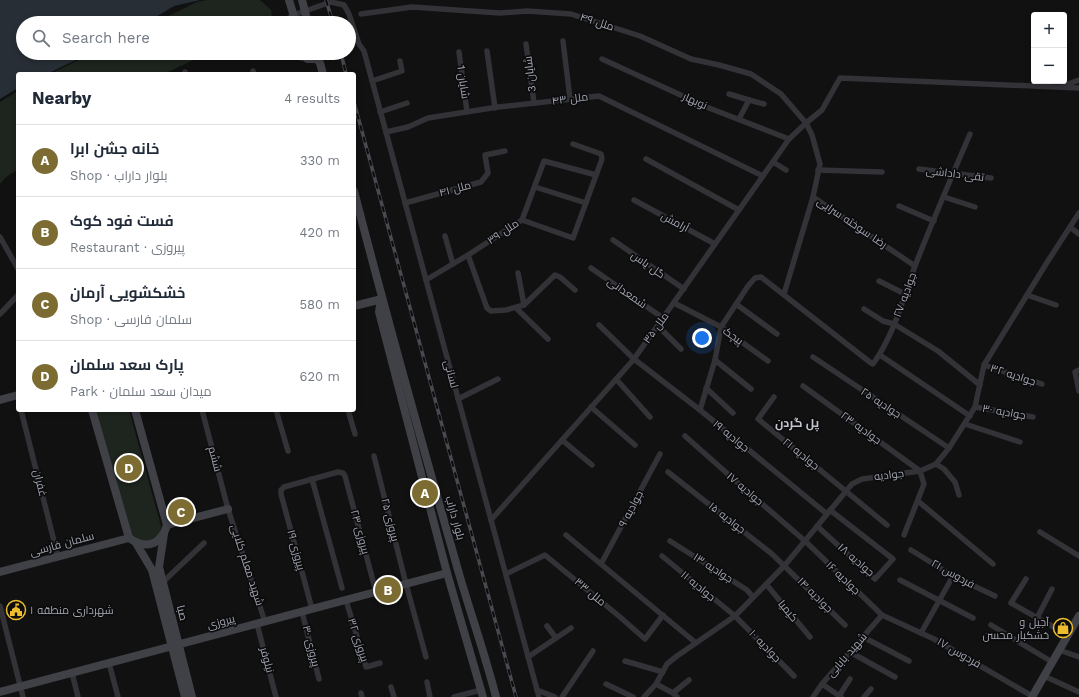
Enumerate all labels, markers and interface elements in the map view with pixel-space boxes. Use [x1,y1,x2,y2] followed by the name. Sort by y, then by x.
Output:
[578,10,616,34] street label: ملل ۴۹
[1031,12,1067,84] map controls
[1031,12,1067,48] button: +
[16,16,356,60] search box
[30,27,52,49] icon: search
[62,29,150,47] text: Search here
[1031,48,1067,84] button: −
[521,55,539,93] street label: شایان 3
[454,64,472,100] street label: شایان 1
[32,88,91,108] text: Nearby
[680,89,709,112] street label: نوبهار
[551,90,589,108] street label: ملل ۴۳
[284,91,340,106] text: 4 results
[70,140,159,158] text: خانه جشن ابرا
[41,153,49,168] text: A
[300,153,340,168] text: 330 m
[925,164,985,184] street label: تقی داداشی
[70,168,167,183] text: Shop · بلوار داراب
[438,179,472,199] street label: ملل ۴۱
[815,195,890,251] street label: رضا سوخته سرایی
[659,209,691,235] street label: آرامش
[70,212,174,230] text: فست فود کوک
[485,217,521,247] street label: ملل ۳۹
[41,225,49,240] text: B
[300,225,340,240] text: 420 m
[70,240,185,255] text: Restaurant · پیروزی
[629,249,667,281] street label: گل یاس
[891,271,919,319] street label: جوادیه ۲۷
[605,275,649,311] street label: شمعدانی
[70,284,186,302] text: خشکشویی آرمان
[41,297,49,312] text: C
[300,297,340,312] text: 580 m
[640,310,672,346] street label: ملل ۳۵
[70,312,192,327] text: Shop · سلمان فارسی
[720,324,746,348] street label: پیچک
[692,328,712,348] your location
[70,356,184,374] text: پارک سعد سلمان
[441,359,461,389] street label: لسانی
[989,362,1037,388] street label: جوادیه ۳۲
[40,369,50,384] text: D
[300,369,340,384] text: 620 m
[70,384,212,399] text: Park · میدان سعد سلمان
[858,385,904,421] street label: جوادیه ۲۵
[981,402,1027,422] street label: جوادیه ۳۰
[838,409,884,447] street label: جوادیه ۲۳
[775,416,820,432] district label: پل گردن
[710,417,752,455] street label: جوادیه ۱۹
[780,435,822,473] street label: جوادیه ۲۱
[204,445,225,473] street label: ششم
[116,453,142,483] pin: D
[873,467,905,483] street label: جوادیه
[30,468,50,498] street label: غفران
[724,470,766,508] street label: جوادیه ۱۷
[412,478,438,508] pin: A
[616,489,646,529] street label: جوادیه ۹
[443,495,467,542] street label: بلوار داراب
[168,497,194,527] pin: C
[378,497,402,543] street label: پیروزی ۲۵
[706,500,748,536] street label: جوادیه ۱۵
[348,508,372,556] street label: پیروزی ۲۳
[227,523,266,608] street label: شهید معلم کلایی
[284,528,308,572] street label: پیروزی ۱۹
[29,529,95,559] street label: سلمان فارسی
[835,541,877,579] street label: جوادیه ۱۸
[691,550,735,586] street label: جوادیه ۱۳
[929,557,977,591] street label: فردوس ۲۱
[823,559,863,597] street label: جوادیه ۱۶
[678,568,718,604] street label: جوادیه ۱۱
[375,575,401,605] pin: B
[572,575,608,609] street label: ملل ۳۳
[795,575,835,615] street label: جوادیه ۱۴
[775,598,801,624] street label: کیمیا
[5,599,27,621] public building icon: شهرداری منطقه ۱
[30,604,114,617] place label: شهرداری منطقه ۱
[174,604,190,622] street label: صبا
[206,612,236,632] street label: پیروزی
[345,616,371,664] street label: پیروزی ۳۲
[982,616,1049,642] place label: آجیل و خشکبار محسن
[1052,617,1074,639] shop icon: آجیل و خشکبار محسن
[300,624,322,668] street label: پیروزی ۳۰
[746,627,784,665] street label: جوادیه ۱۰
[824,630,870,680] street label: شهید بابایی
[935,635,983,671] street label: فردوس ۱۷
[257,645,277,674] street label: نیلوفر

